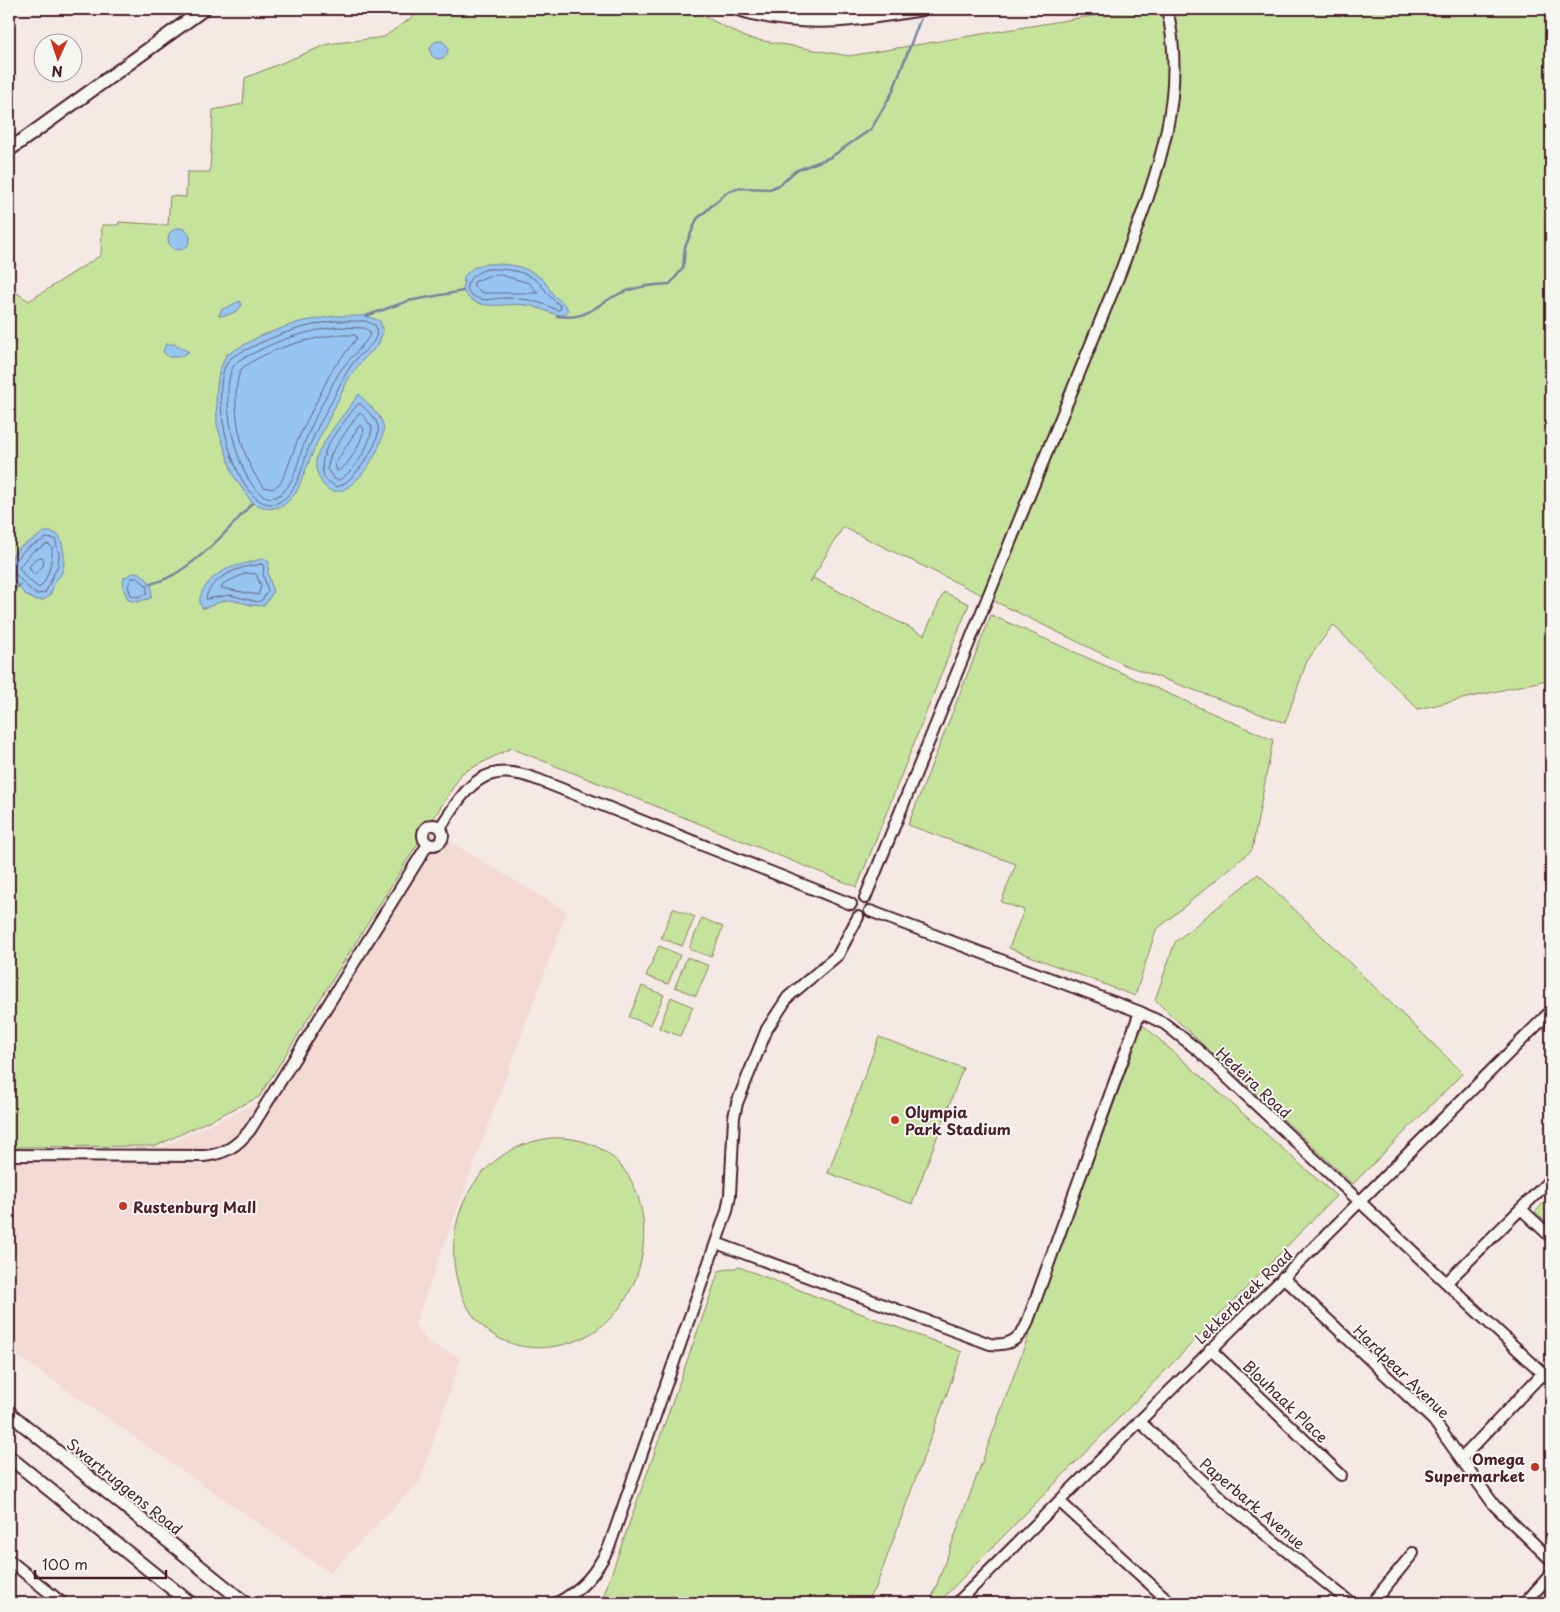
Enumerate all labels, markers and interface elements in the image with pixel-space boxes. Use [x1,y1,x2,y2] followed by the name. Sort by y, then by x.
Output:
[32,32,82,82] north arrow
[51,61,63,82] text: N
[1211,1041,1297,1123] street label: Hedeira Road
[905,1100,1011,1140] place label: Olympia Park Stadium
[889,1114,901,1126] marker: Olympia Park Stadium
[133,1195,256,1218] place label: Rustenburg Mall
[117,1200,129,1212] marker: Rustenburg Mall
[1189,1243,1297,1349] street label: Lekkerbreek Road
[1349,1319,1455,1423] street label: Hardpear Avenue
[1238,1354,1334,1448] street label: Blouhaak Place
[62,1432,188,1540] street label: Swartruggens Road
[1425,1447,1525,1487] place label: Omega Supermarket
[1195,1452,1311,1554] street label: Paperbark Avenue
[1529,1461,1541,1473] marker: Omega Supermarket
[35,1547,166,1579] scale bar
[42,1552,88,1575] text: 100 m

